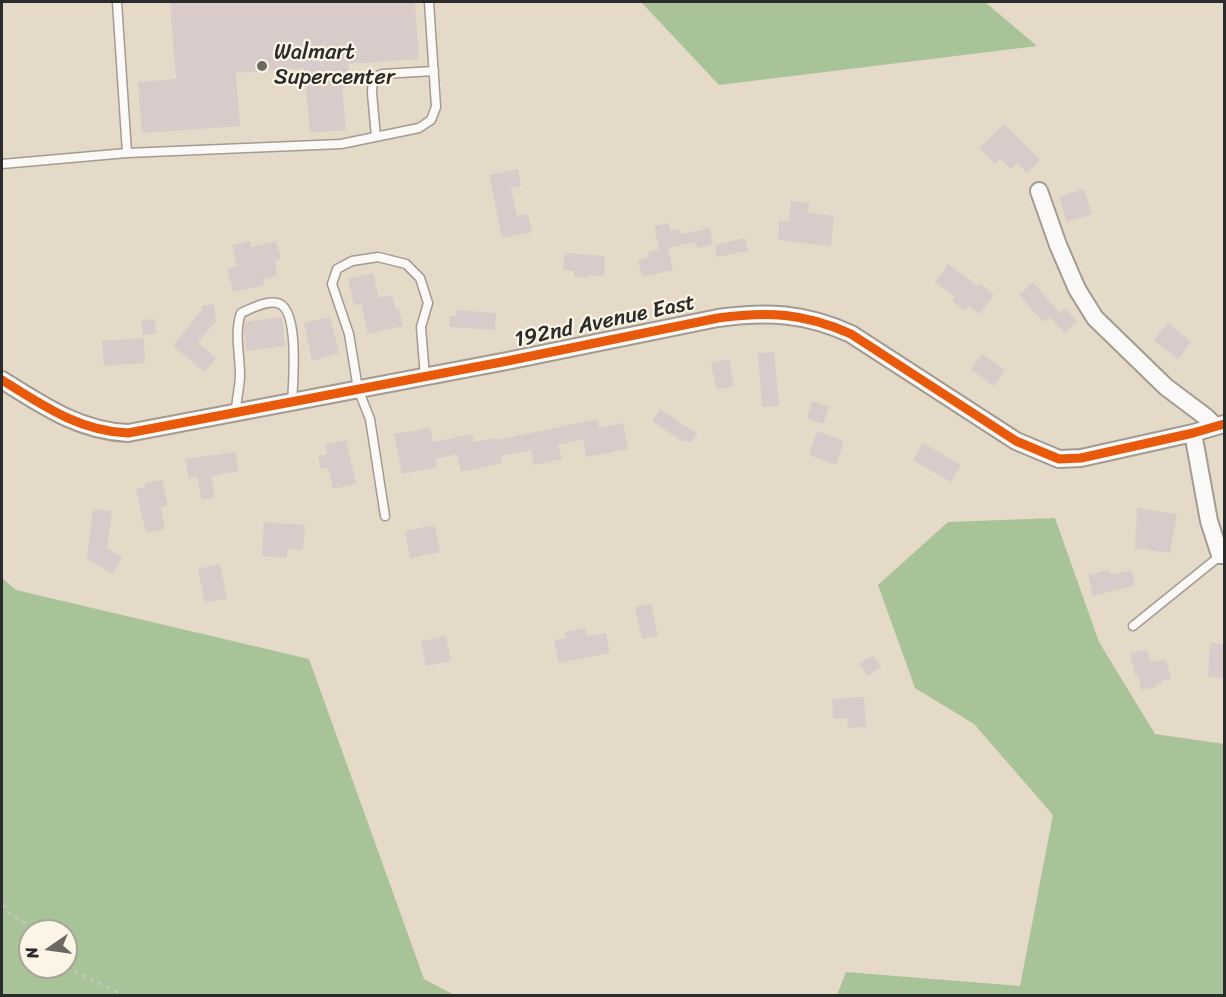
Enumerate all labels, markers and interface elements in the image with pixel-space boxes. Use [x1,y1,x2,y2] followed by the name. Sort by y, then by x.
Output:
[274,40,395,92] place label: Walmart Supercenter
[255,59,269,73] marker: Walmart Supercenter
[512,290,698,354] street label: 192nd Avenue East
[18,919,78,979] north arrow
[17,944,47,961] text: N

